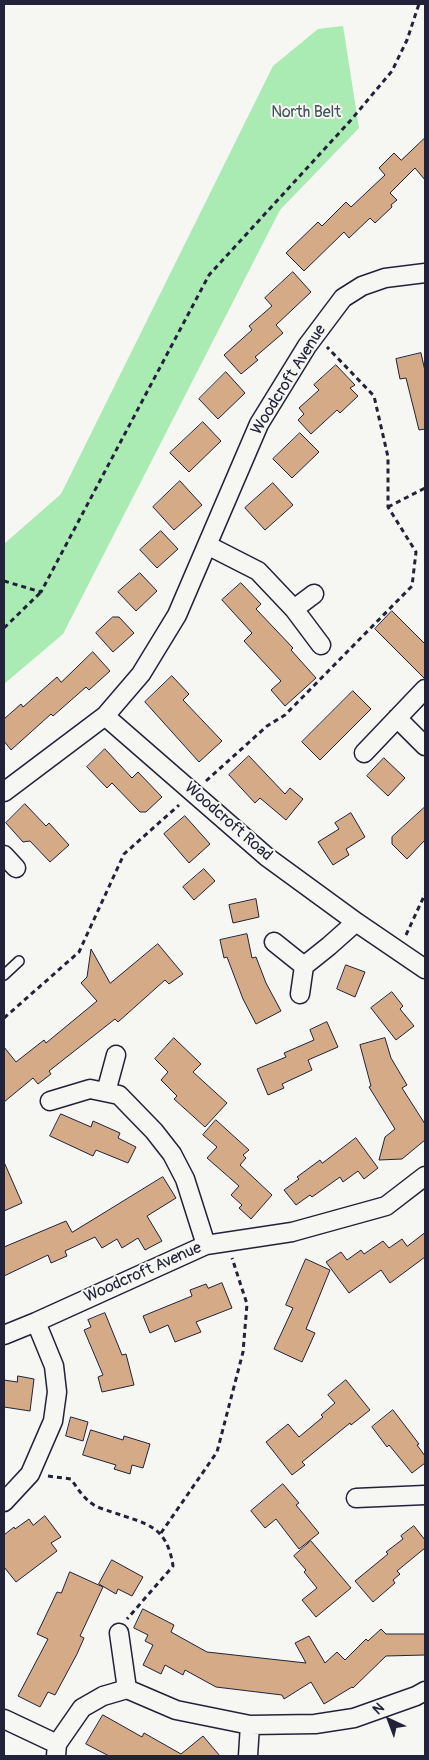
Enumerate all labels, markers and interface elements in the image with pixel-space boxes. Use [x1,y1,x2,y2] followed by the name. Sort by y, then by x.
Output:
[271,103,341,123] park label: North Belt
[247,321,331,439] street label: Woodcroft Avenue
[180,779,276,865] street label: Woodcroft Road
[81,1239,205,1307] street label: Woodcroft Avenue
[364,1695,414,1745] north arrow
[369,1699,388,1718] text: N

